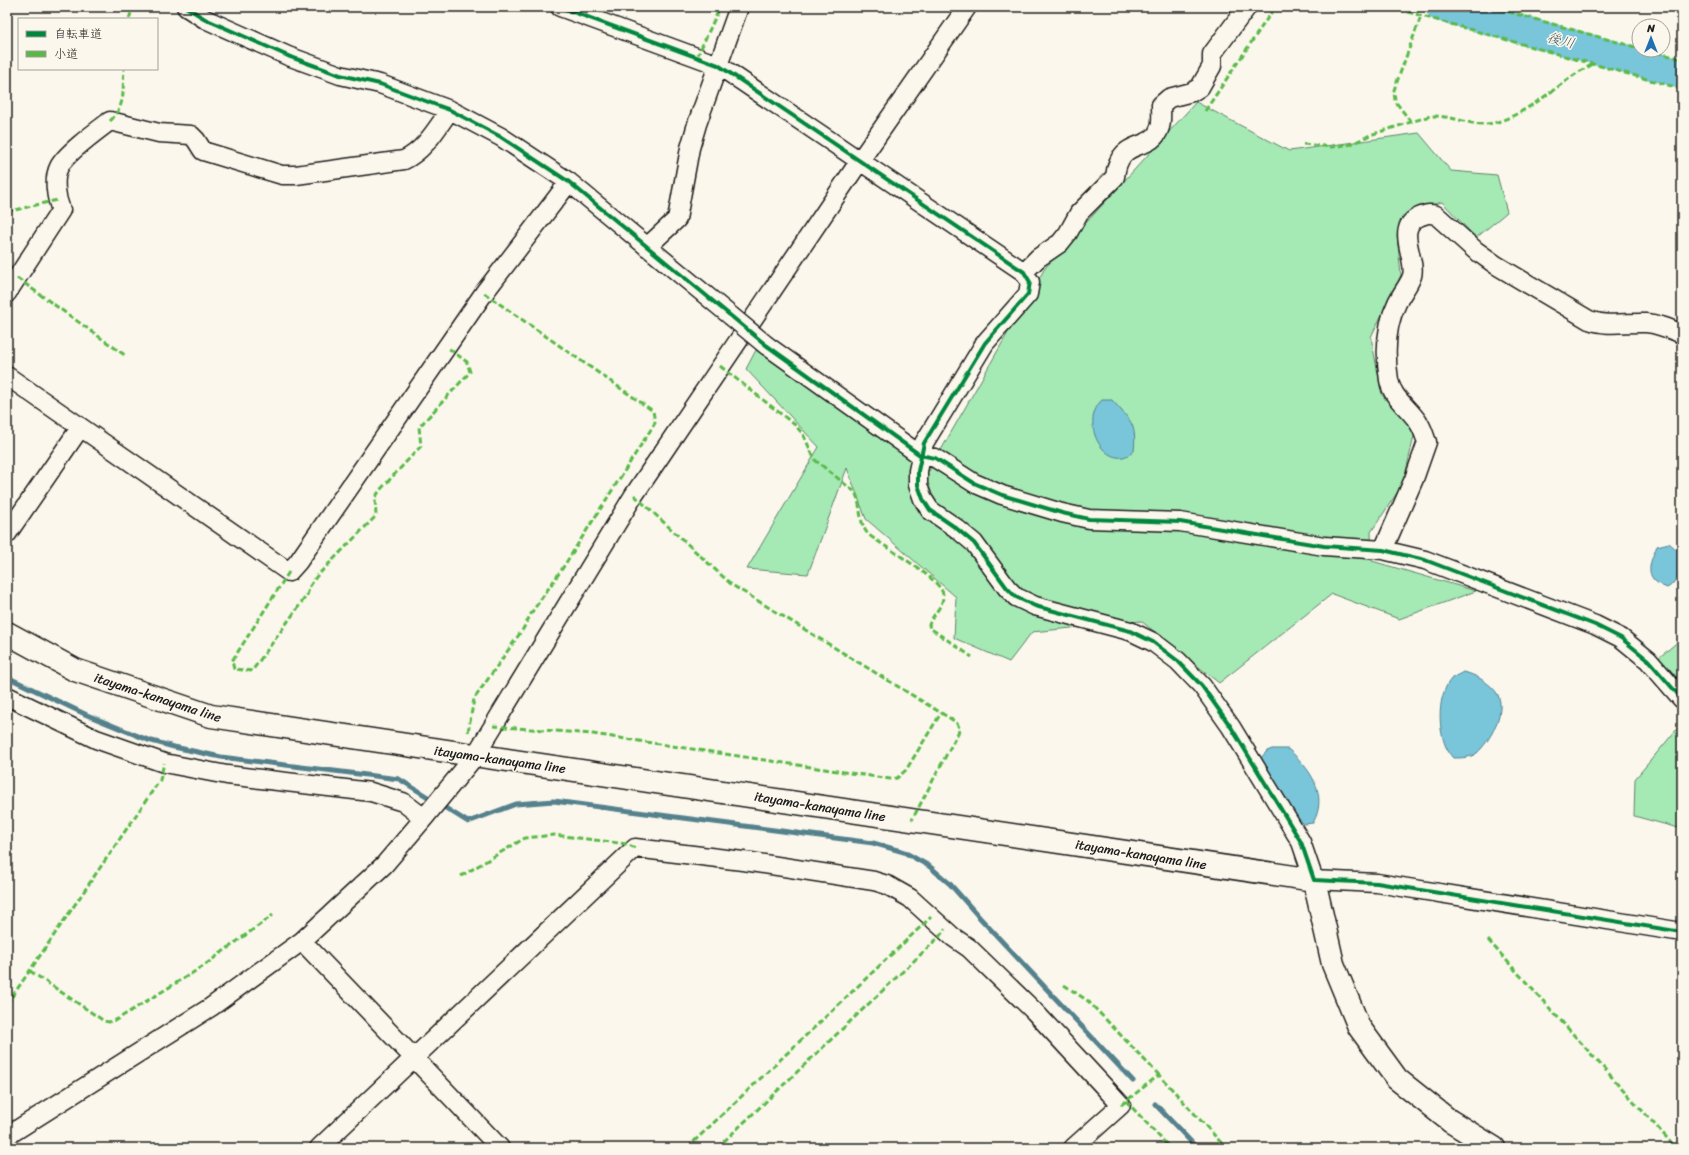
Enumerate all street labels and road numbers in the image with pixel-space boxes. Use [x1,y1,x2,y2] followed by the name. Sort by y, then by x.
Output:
[91,666,225,729] street label: itayama-kanayama line
[433,739,568,780] street label: itayama-kanayama line
[753,785,888,828] street label: itayama-kanayama line
[1074,833,1209,876] street label: itayama-kanayama line

